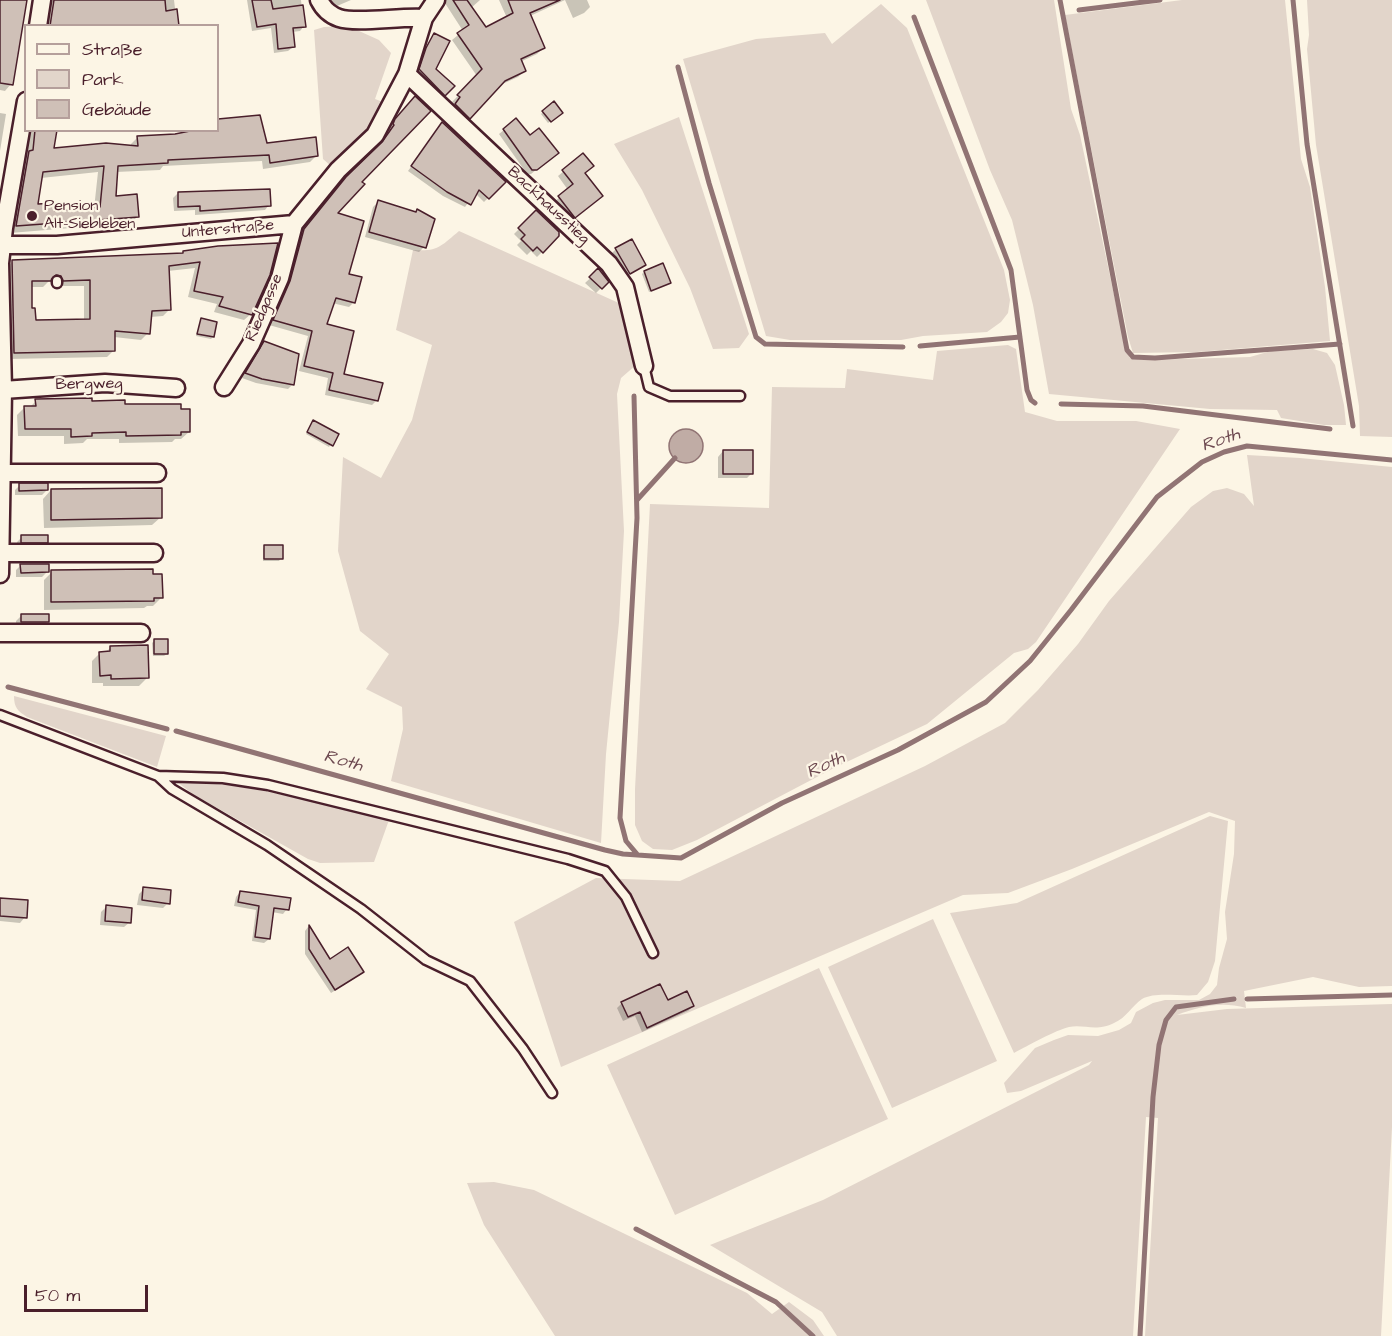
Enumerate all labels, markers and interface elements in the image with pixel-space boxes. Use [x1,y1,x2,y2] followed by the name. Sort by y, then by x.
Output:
[24,24,219,132] legend
[82,37,142,62] text: Straße
[82,67,124,92] text: Park
[82,97,152,122] text: Gebäude
[503,163,593,249] street label: Backhausstieg
[44,197,135,235] place label: Pension Alt-Siebleben
[25,209,39,223] marker: Pension Alt-Siebleben
[181,216,275,244] street label: Unterstraße
[242,271,288,345] street label: Riedgasse
[55,375,123,395] street label: Bergweg
[1199,424,1243,458] water label: Roth
[321,747,365,777] water label: Roth
[804,748,848,784] water label: Roth
[27,1273,152,1311] scale bar
[35,1283,80,1308] text: 50 m

